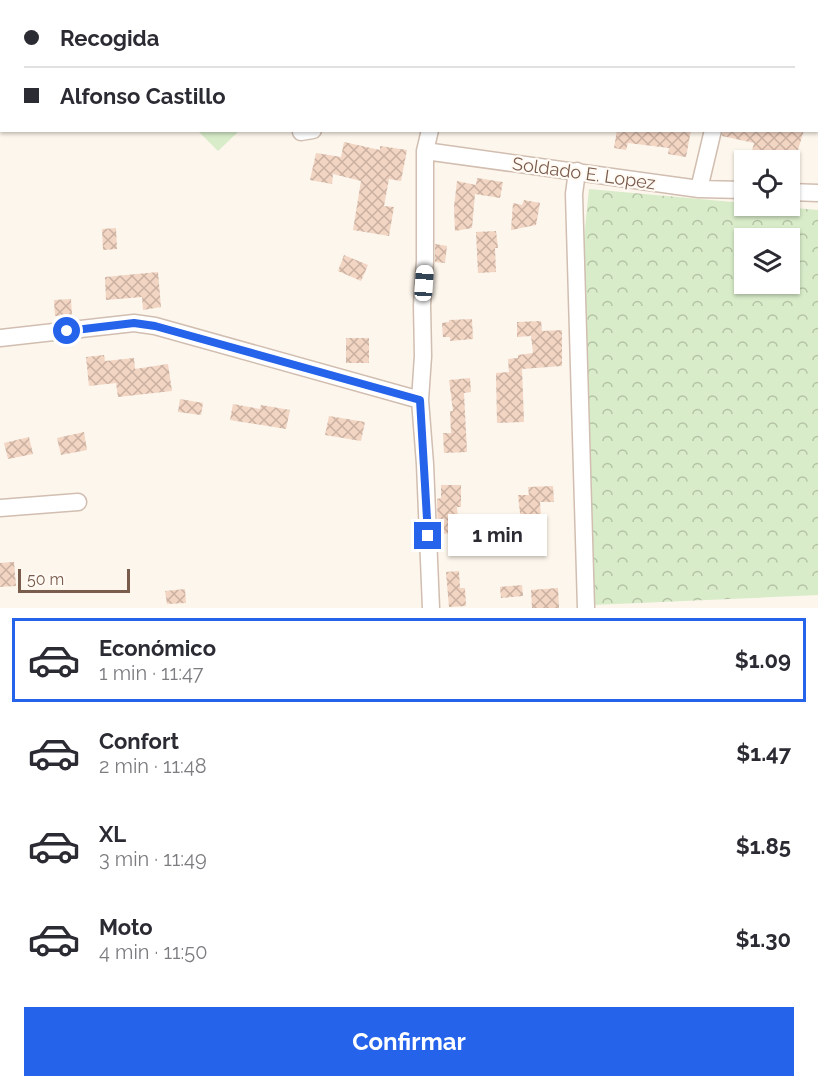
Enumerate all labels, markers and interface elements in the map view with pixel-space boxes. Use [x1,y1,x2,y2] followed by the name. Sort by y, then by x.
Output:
[60,25,159,51] text: Recogida
[60,83,226,109] text: Alfonso Castillo
[734,150,800,294] map controls
[734,150,800,216] button: locate
[511,153,657,193] street label: Soldado E. Lopez
[734,228,800,294] button: layers
[414,264,434,302] car
[53,317,80,344] route start
[449,515,548,557] callout: 1 min
[414,522,441,549] route end
[472,523,523,547] text: 1 min
[18,566,130,594] scale bar
[27,570,64,589] text: 50 m
[27,633,81,687] icon: car
[99,635,216,661] text: Económico
[735,647,791,673] text: $1.09
[99,661,203,685] text: 1 min · 11:47
[27,726,81,780] icon: car
[99,728,179,754] text: Confort
[736,740,791,766] text: $1.47
[99,754,207,778] text: 2 min · 11:48
[27,819,81,873] icon: car
[99,821,126,847] text: XL
[736,833,791,859] text: $1.85
[99,847,207,871] text: 3 min · 11:49
[27,912,81,966] icon: car
[99,914,153,940] text: Moto
[735,926,791,952] text: $1.30
[99,940,207,964] text: 4 min · 11:50
[24,1007,794,1076] button: Confirmar

